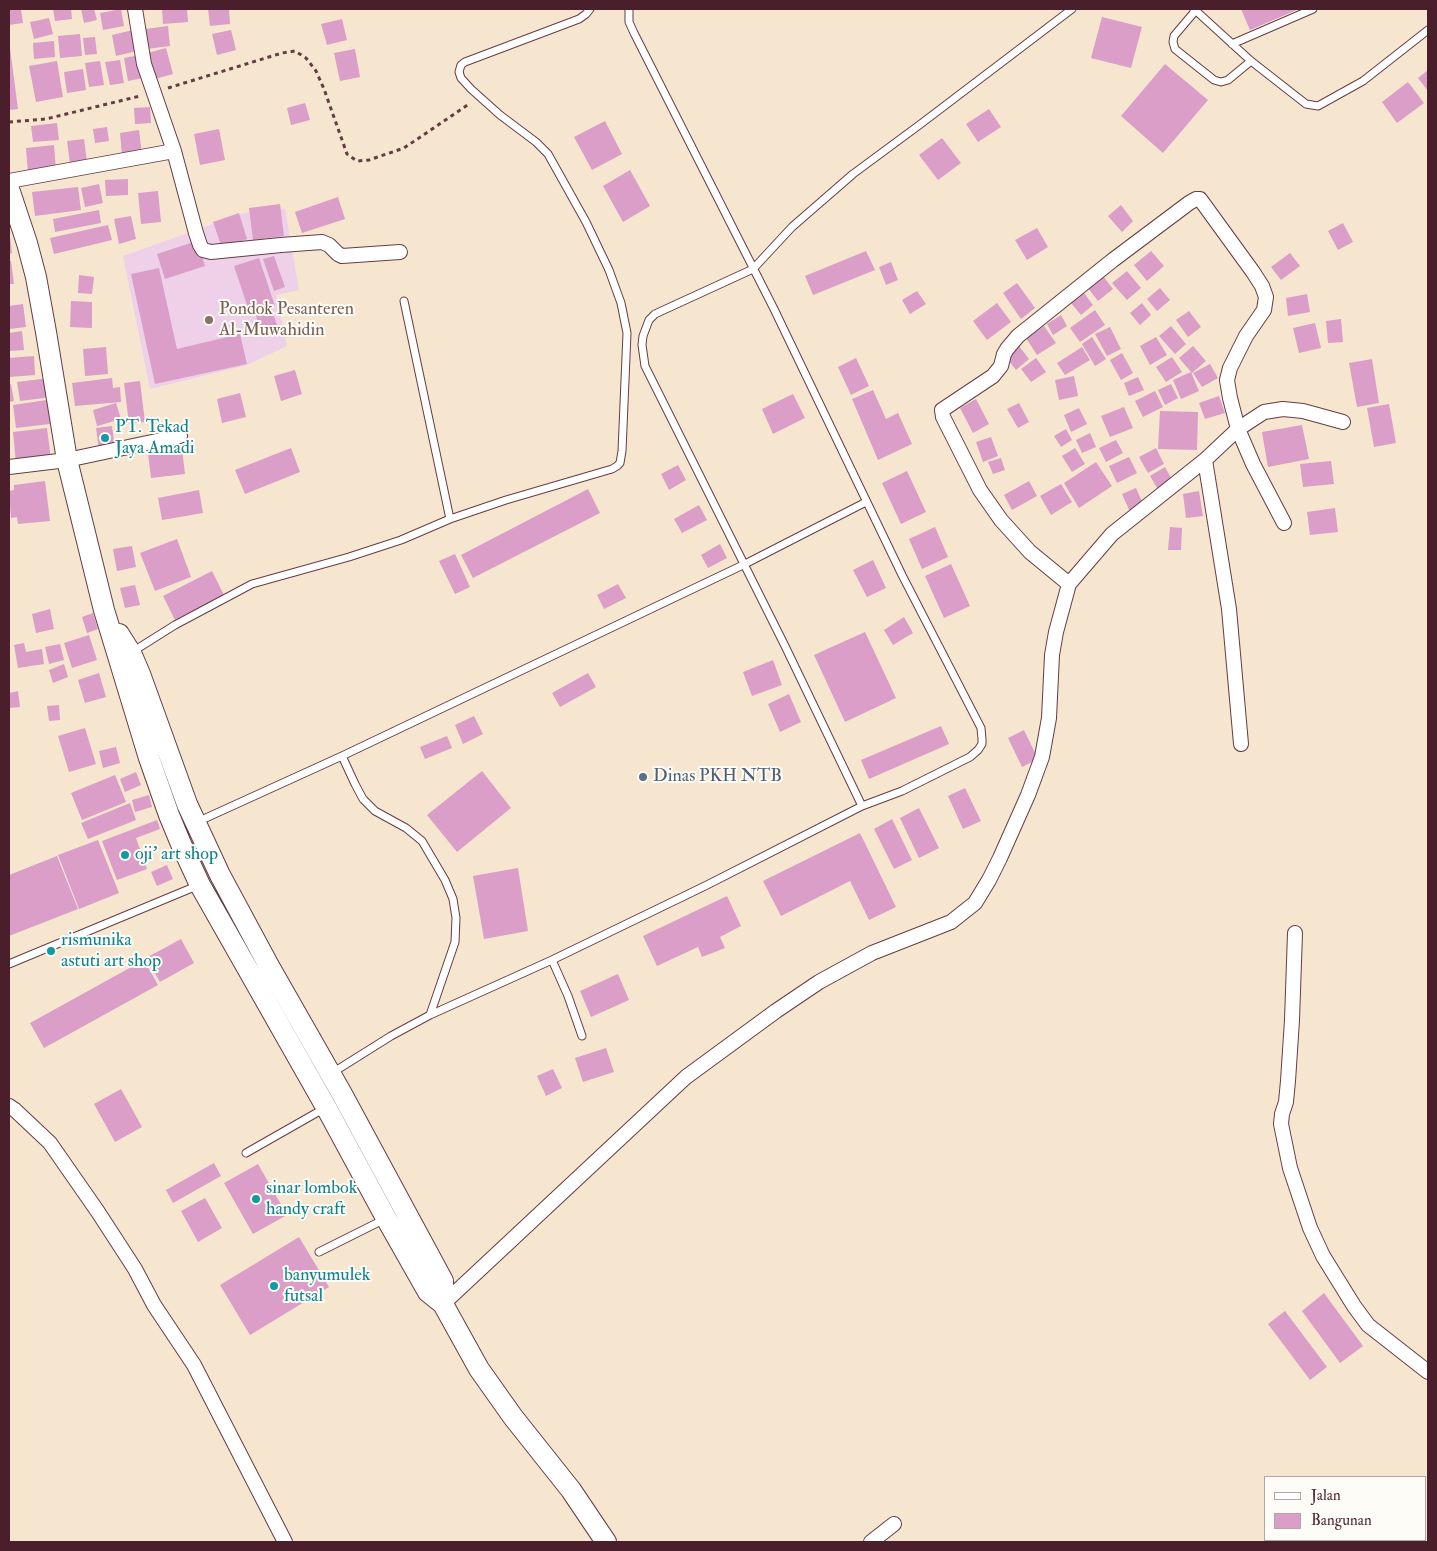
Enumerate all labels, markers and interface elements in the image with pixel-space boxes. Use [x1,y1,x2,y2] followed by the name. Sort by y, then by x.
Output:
[219,299,354,342] place label: Pondok Pesanteren Al-Muwahidin
[203,314,215,326] marker: Pondok Pesanteren Al-Muwahidin
[115,417,195,459] place label: PT. Tekad Jaya Amadi
[99,432,111,444] marker: PT. Tekad Jaya Amadi
[653,766,782,788] place label: Dinas PKH NTB
[637,771,649,783] marker: Dinas PKH NTB
[135,844,218,866] place label: oji' art shop
[119,849,131,861] marker: oji' art shop
[61,930,161,972] place label: rismunika astuti art shop
[45,945,57,957] marker: rismunika astuti art shop
[266,1178,357,1220] place label: sinar lombok handy craft
[250,1193,262,1205] marker: sinar lombok handy craft
[284,1265,370,1308] place label: banyumulek futsal
[268,1280,280,1292] marker: banyumulek futsal
[1264,1476,1427,1541] legend
[1311,1486,1341,1505] text: Jalan
[1311,1511,1372,1530] text: Bangunan

